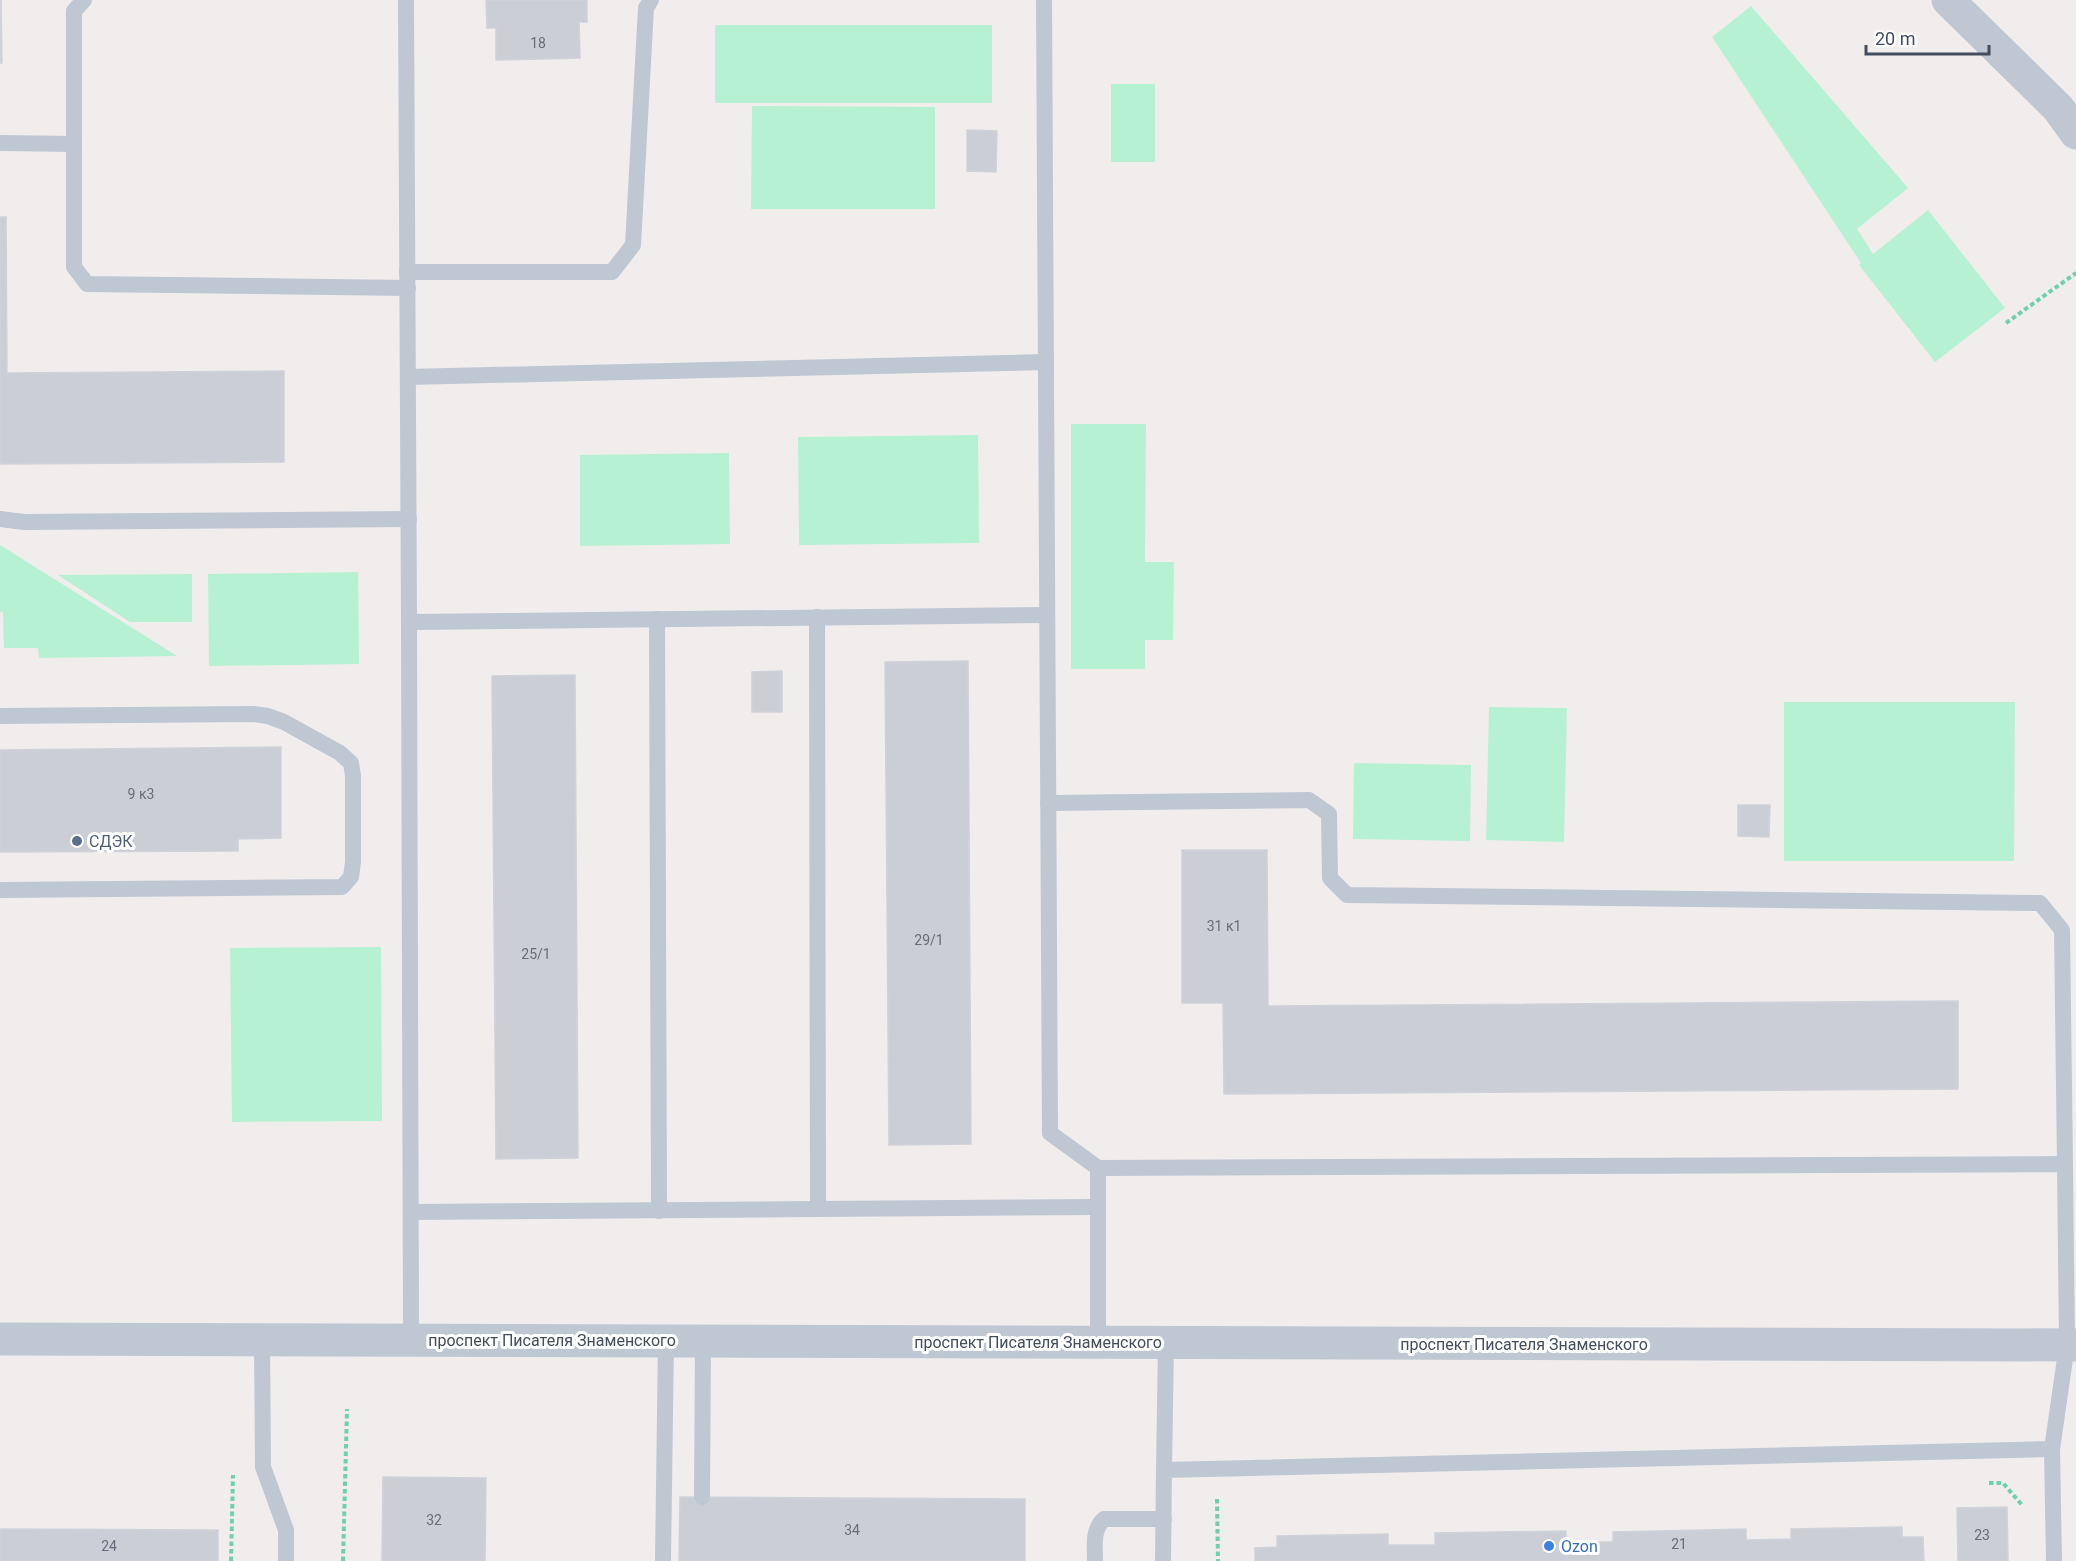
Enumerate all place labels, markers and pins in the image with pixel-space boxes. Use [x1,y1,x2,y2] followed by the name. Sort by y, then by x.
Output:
[89,832,133,851] place label: СДЭК
[70,834,84,848] marker: СДЭК
[1561,1537,1598,1556] place label: Ozon
[1542,1539,1556,1553] marker: Ozon

